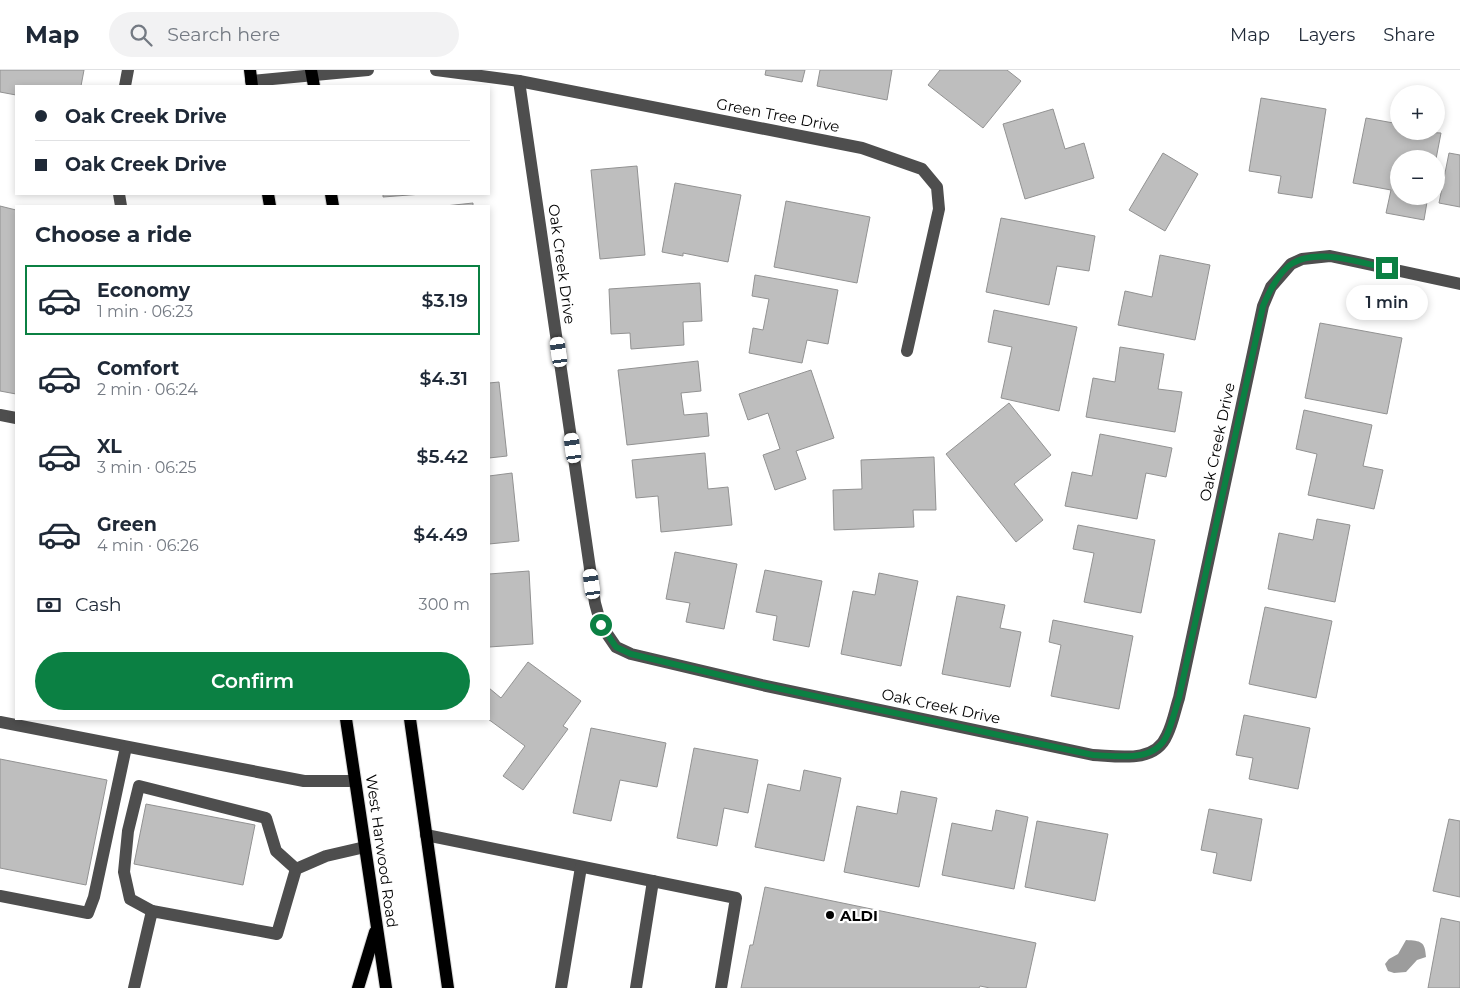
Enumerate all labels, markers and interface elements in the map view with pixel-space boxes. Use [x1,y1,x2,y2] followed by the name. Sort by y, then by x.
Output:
[109,12,459,57] search box
[25,20,79,49] text: Map
[127,21,155,49] icon: search
[167,23,280,46] text: Search here
[1230,24,1270,46] text: Map
[1298,24,1355,46] text: Layers
[1383,24,1435,46] text: Share
[1390,85,1445,205] map controls
[1390,85,1445,140] button: +
[715,94,841,136] street label: Green Tree Drive
[65,105,227,128] text: Oak Creek Drive
[1390,150,1445,205] button: −
[65,153,227,176] text: Oak Creek Drive
[544,203,580,325] street label: Oak Creek Drive
[35,221,192,248] text: Choose a ride
[1376,257,1398,279] route end
[37,278,82,323] icon: car
[97,279,190,302] text: Economy
[1346,286,1428,320] callout: 1 min
[422,289,468,312] text: $3.19
[1366,293,1408,312] text: 1 min
[97,302,193,321] text: 1 min · 06:23
[549,336,568,368] car
[37,356,82,401] icon: car
[97,357,179,380] text: Comfort
[419,367,468,390] text: $4.31
[97,380,198,399] text: 2 min · 06:24
[1195,381,1239,503] street label: Oak Creek Drive
[563,432,582,464] car
[37,434,82,479] icon: car
[97,435,122,458] text: XL
[416,445,468,468] text: $5.42
[97,458,197,477] text: 3 min · 06:25
[37,512,82,557] icon: car
[97,513,157,536] text: Green
[413,523,468,546] text: $4.49
[97,536,199,555] text: 4 min · 06:26
[582,568,601,600] car
[35,591,63,619] icon: cash
[75,593,122,616] text: Cash
[419,595,470,614] text: 300 m
[590,614,612,636] route start
[35,652,470,710] button: Confirm
[880,684,1002,728] street label: Oak Creek Drive
[362,773,402,929] street label: West Harwood Road
[839,906,878,925] place label: ALDI
[824,909,836,921] marker: ALDI

